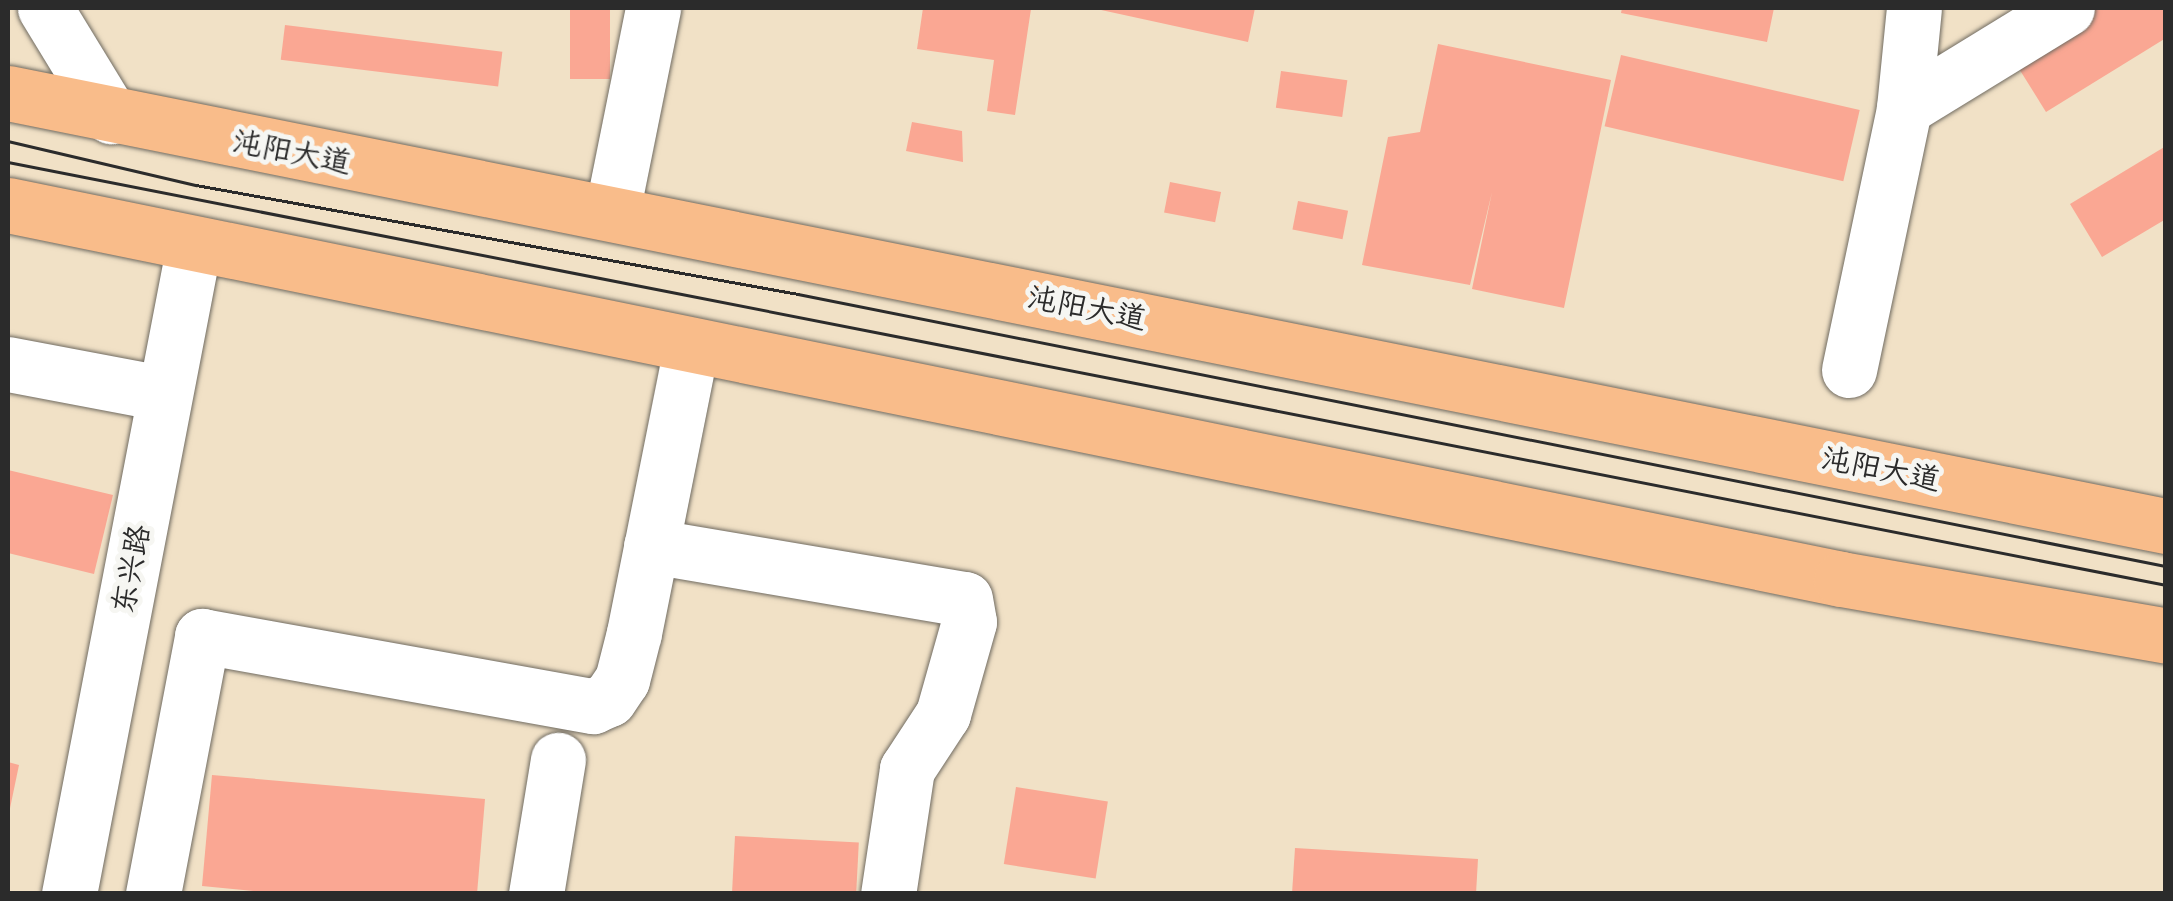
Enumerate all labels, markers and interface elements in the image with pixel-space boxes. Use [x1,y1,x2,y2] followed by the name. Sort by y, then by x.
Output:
[230,122,354,180] street label: 沌阳大道
[1025,278,1149,336] street label: 沌阳大道
[1819,439,1943,497] street label: 沌阳大道
[104,521,156,617] street label: 东兴路

